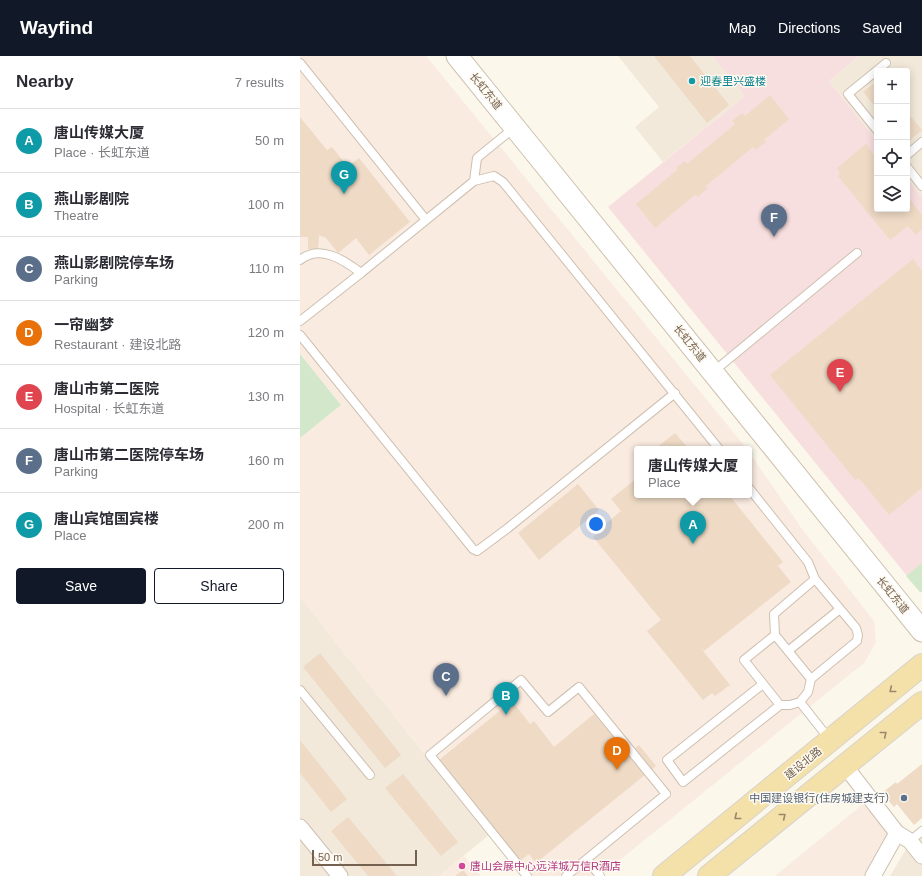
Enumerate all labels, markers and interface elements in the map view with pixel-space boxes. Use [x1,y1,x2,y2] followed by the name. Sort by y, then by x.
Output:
[20,17,93,38] text: Wayfind
[729,20,756,36] text: Map
[778,20,840,36] text: Directions
[862,20,902,36] text: Saved
[874,68,910,212] map controls
[874,68,910,104] button: +
[467,70,505,112] street label: 长虹东道
[16,72,74,91] text: Nearby
[235,75,284,90] text: 7 results
[700,75,766,87] place label: 迎春里兴盛楼
[687,76,697,86] marker: 迎春里兴盛楼
[874,104,910,140] button: −
[54,124,144,141] text: 唐山传媒大厦
[24,133,34,148] text: A
[255,133,284,148] text: 50 m
[874,140,910,176] button: locate
[54,145,150,160] text: Place · 长虹东道
[331,161,357,194] pin: G
[874,176,910,212] button: layers
[54,190,129,207] text: 燕山影剧院
[24,197,34,212] text: B
[248,197,284,212] text: 100 m
[761,204,787,237] pin: F
[54,208,99,223] text: Theatre
[54,254,174,271] text: 燕山影剧院停车场
[24,261,34,276] text: C
[249,261,284,276] text: 110 m
[54,272,98,287] text: Parking
[54,316,114,333] text: 一帘幽梦
[671,322,709,364] street label: 长虹东道
[24,325,34,340] text: D
[248,325,284,340] text: 120 m
[54,337,181,352] text: Restaurant · 建设北路
[827,359,853,392] pin: E
[54,380,159,397] text: 唐山市第二医院
[25,389,33,404] text: E
[248,389,284,404] text: 130 m
[54,401,165,416] text: Hospital · 长虹东道
[54,446,204,463] text: 唐山市第二医院停车场
[634,446,752,498] popup
[25,453,33,468] text: F
[248,453,284,468] text: 160 m
[648,457,738,474] text: 唐山传媒大厦
[54,464,98,479] text: Parking
[648,475,681,490] text: Place
[54,510,159,527] text: 唐山宾馆国宾楼
[680,511,706,544] pin: A
[586,514,606,534] your location
[24,517,34,532] text: G
[248,517,284,532] text: 200 m
[54,528,87,543] text: Place
[16,568,146,604] button: Save
[154,568,284,604] button: Share
[874,574,912,616] street label: 长虹东道
[433,663,459,696] pin: C
[493,682,519,715] pin: B
[889,686,896,693] one-way arrow
[879,732,886,739] one-way arrow
[604,737,630,770] pin: D
[782,744,824,782] street label: 建设北路
[749,792,896,804] place label: 中国建设银行(住房城建支行）
[899,793,909,803] marker: 中国建设银行(住房城建支行）
[734,812,742,819] one-way arrow
[778,814,785,821] one-way arrow
[312,848,417,867] scale bar
[318,851,342,863] text: 50 m
[470,860,621,872] place label: 唐山会展中心远洋城万信R酒店
[457,861,467,871] marker: 唐山会展中心远洋城万信R酒店

